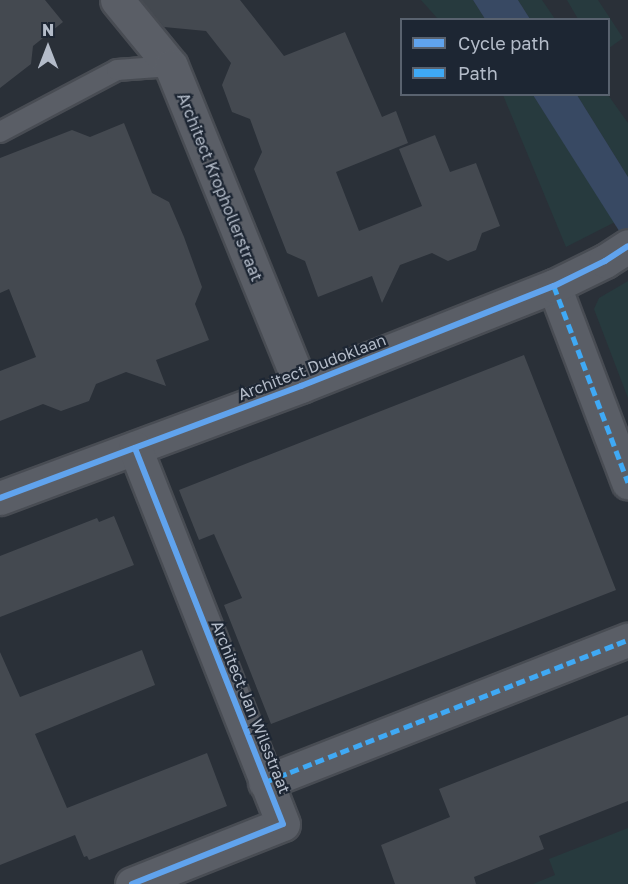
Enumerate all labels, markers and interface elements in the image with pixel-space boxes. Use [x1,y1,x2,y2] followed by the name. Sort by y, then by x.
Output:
[18,18,78,78] north arrow
[400,18,610,96] legend
[42,20,54,40] text: N
[458,32,550,54] text: Cycle path
[458,62,498,84] text: Path
[173,90,267,284] street label: Architect Krophollerstraat
[235,330,389,404] street label: Architect Dudoklaan
[207,618,295,796] street label: Architect Jan Wilsstraat

